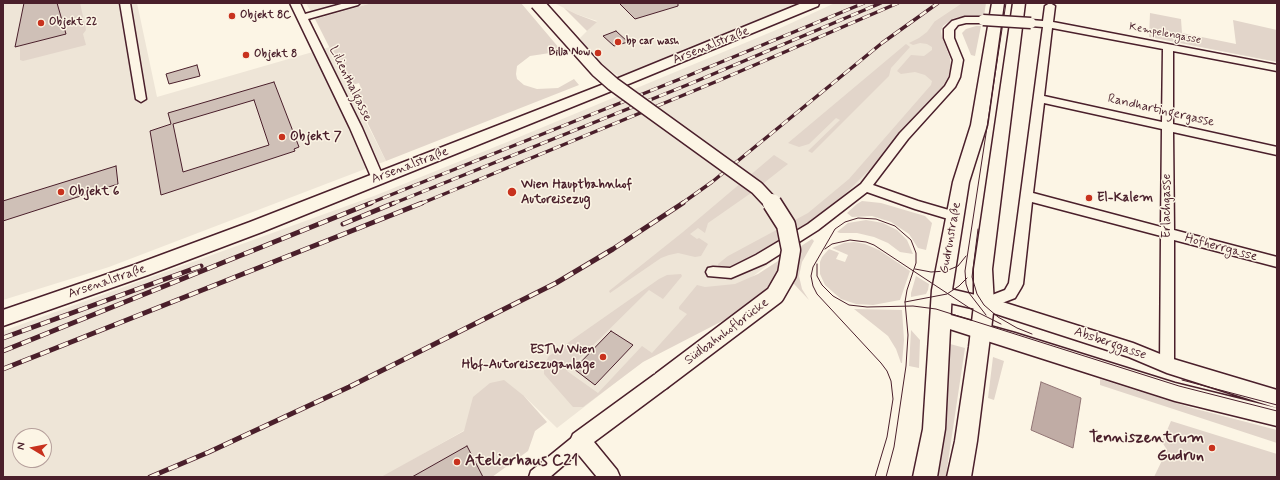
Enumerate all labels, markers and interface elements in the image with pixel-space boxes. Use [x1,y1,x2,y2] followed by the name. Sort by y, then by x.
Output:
[240,9,291,23] place label: Objekt 8C
[227,11,237,21] marker: Objekt 8C
[49,16,97,30] place label: Objekt 22
[36,18,46,28] marker: Objekt 22
[1128,21,1202,47] street label: Kempelengasse
[670,24,752,68] street label: Arsenalstraße
[626,35,679,49] place label: bp car wash
[613,37,623,47] marker: bp car wash
[325,44,375,124] street label: Lilienthalgasse
[548,46,590,60] place label: Billa Now
[254,48,297,62] place label: Objekt 8
[593,48,603,58] marker: Billa Now
[241,50,251,60] marker: Objekt 8
[1106,91,1216,131] street label: Randhartingergasse
[290,129,342,145] place label: Objekt 7
[277,132,287,142] marker: Objekt 7
[369,144,451,188] street label: Arsenalstraße
[1159,174,1175,238] street label: Erlachgasse
[521,177,632,208] place label: Wien Hauptbahnhof Autoreisezug
[69,184,119,200] place label: Objekt 6
[506,186,518,198] marker: Wien Hauptbahnhof Autoreisezug
[56,187,66,197] marker: Objekt 6
[1097,190,1153,206] place label: El-Kalem
[1084,193,1094,203] marker: El-Kalem
[937,201,965,275] street label: Gudrunstraße
[1183,231,1259,265] street label: Hofherrgasse
[66,261,148,303] street label: Arsenalstraße
[682,295,772,369] street label: Südbahnhofbrücke
[1072,324,1148,364] street label: Absberggasse
[462,342,595,373] place label: ESTW Wien Hbf-Autoreisezuganlage
[598,352,608,362] marker: ESTW Wien Hbf-Autoreisezuganlage
[12,428,52,468] north arrow
[1089,429,1204,467] place label: Tenniszentrum Gudrun
[14,441,29,451] text: N
[1207,443,1217,453] marker: Tenniszentrum Gudrun
[465,452,578,472] place label: Atelierhaus C21
[452,457,462,467] marker: Atelierhaus C21

